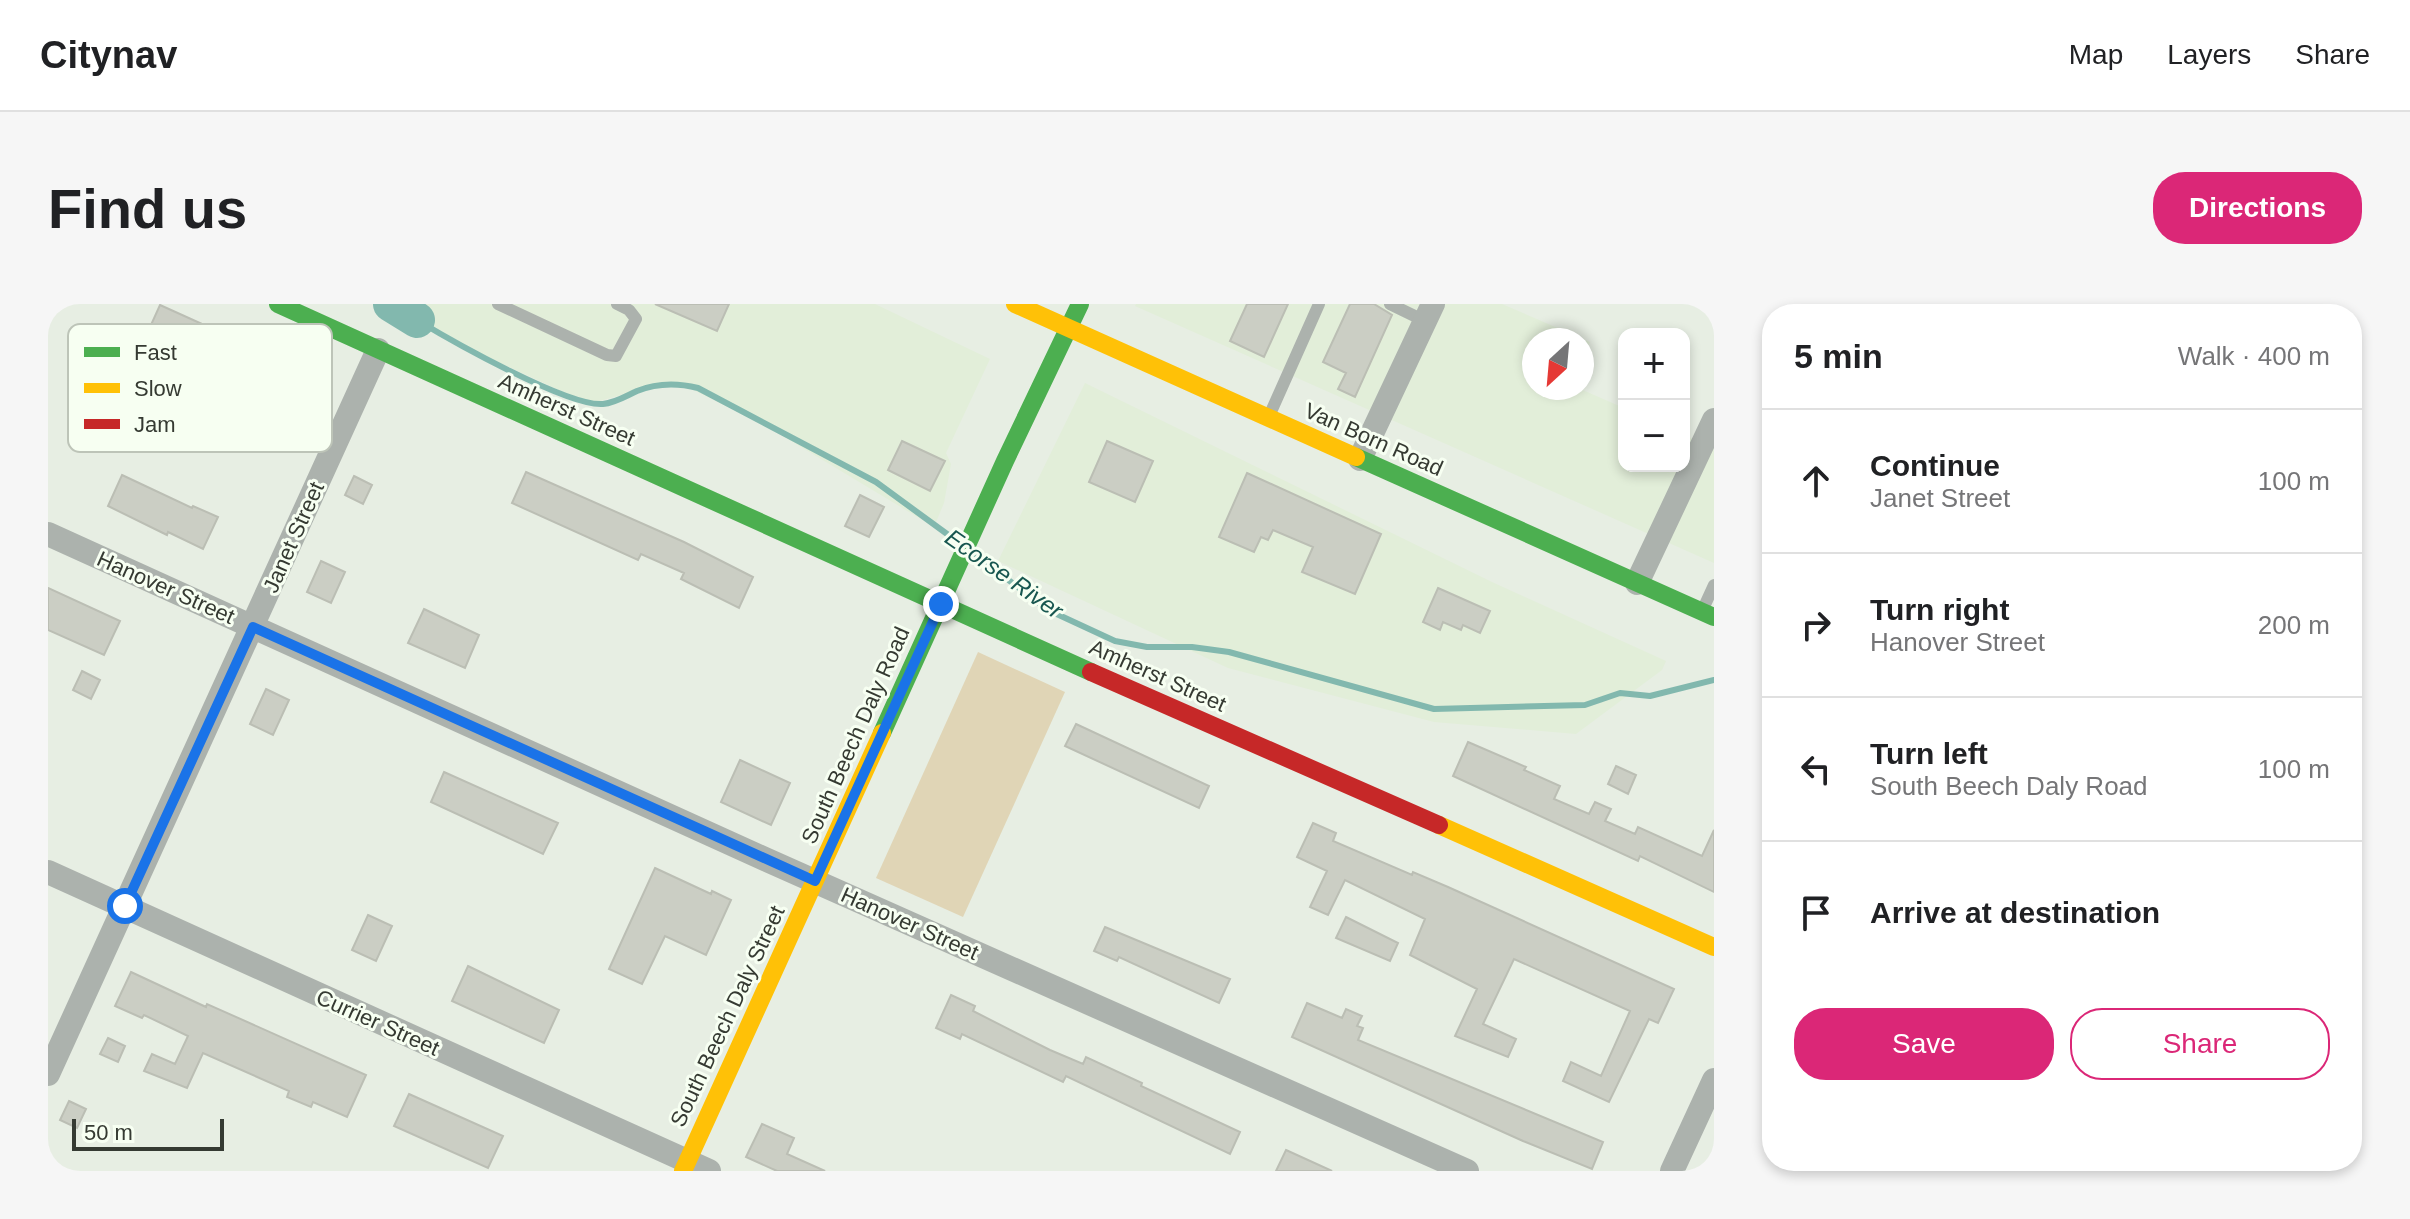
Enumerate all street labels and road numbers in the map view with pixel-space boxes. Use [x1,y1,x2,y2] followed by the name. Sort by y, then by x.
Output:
[495,368,639,451] street label: Amherst Street
[1301,398,1447,481] street label: Van Born Road
[258,478,329,596] street label: Janet Street
[93,546,238,629] street label: Hanover Street
[796,623,915,848] street label: South Beech Daly Road
[1086,634,1230,717] street label: Amherst Street
[837,882,982,965] street label: Hanover Street
[665,902,790,1131] street label: South Beech Daly Street
[312,984,443,1061] street label: Currier Street

